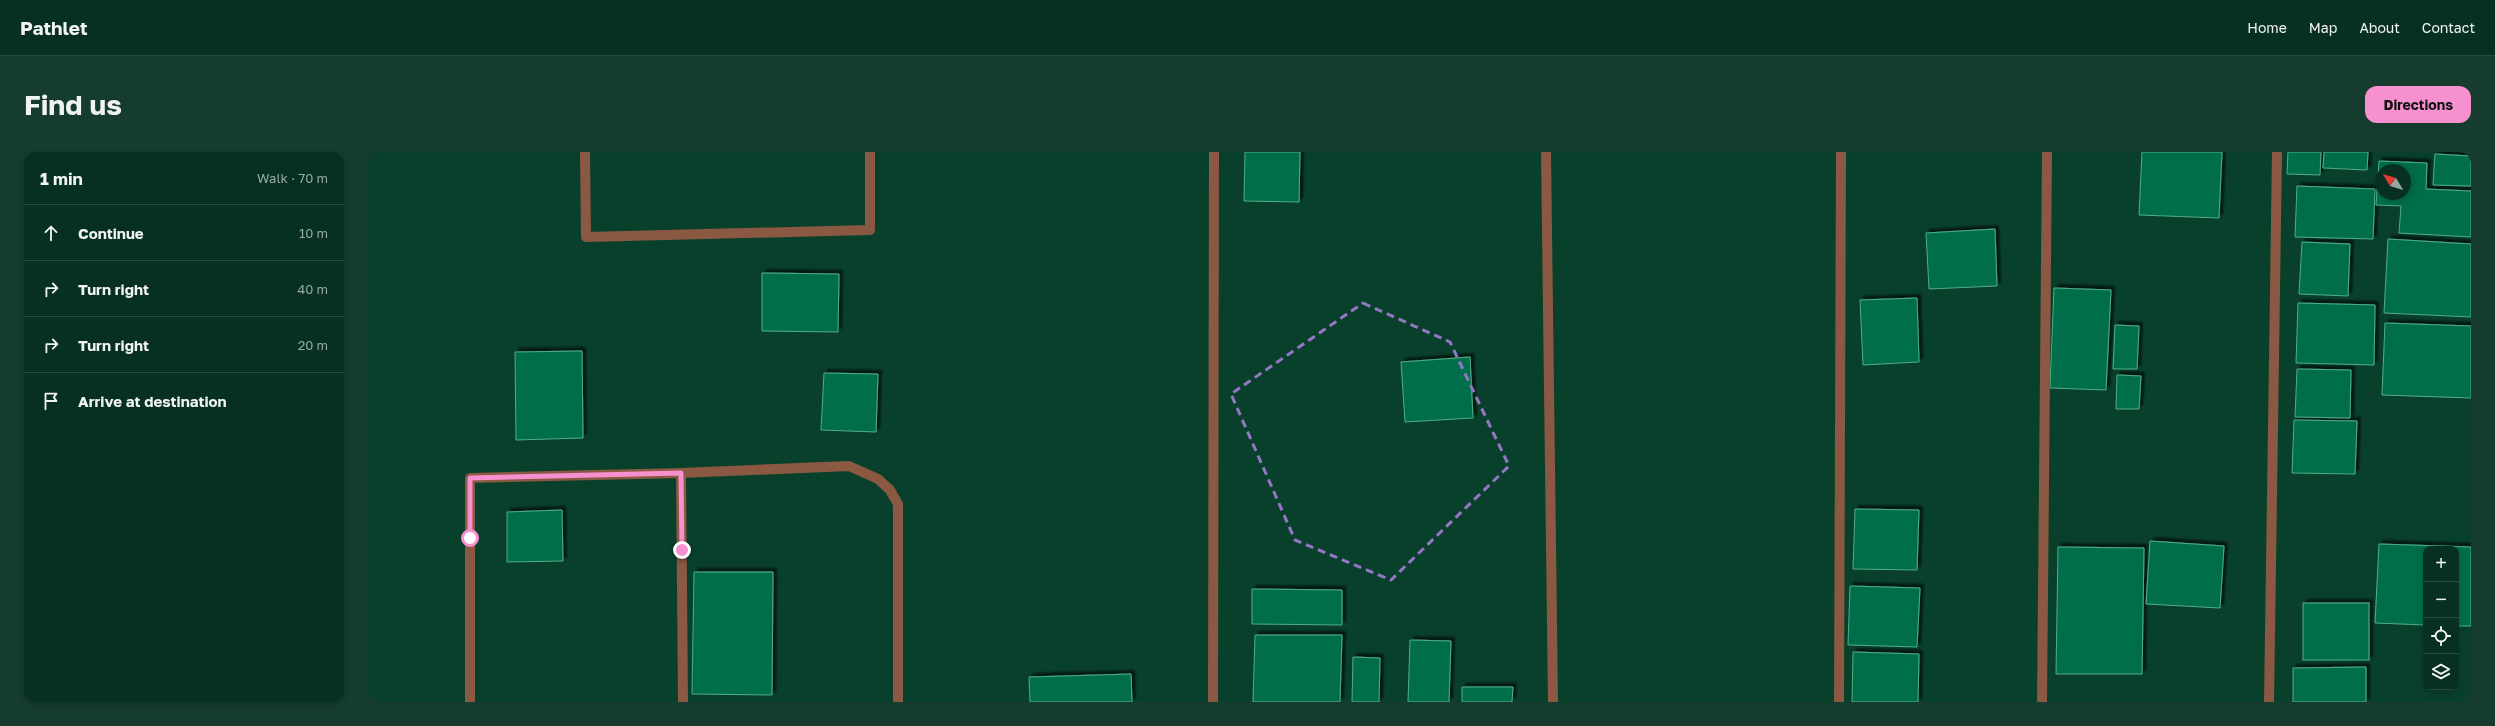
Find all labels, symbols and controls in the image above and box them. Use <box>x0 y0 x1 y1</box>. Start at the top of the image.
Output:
text: Pathlet <box>20 16 88 39</box>
text: Home <box>2247 19 2287 36</box>
text: Map <box>2309 19 2337 36</box>
text: About <box>2359 19 2400 36</box>
text: Contact <box>2422 19 2475 36</box>
button: Directions <box>2365 86 2471 123</box>
text: Find us <box>24 88 122 121</box>
north arrow <box>2375 164 2411 200</box>
text: 1 min <box>40 168 83 189</box>
text: Walk · 70 m <box>257 170 328 186</box>
icon: ahead <box>40 222 62 244</box>
text: Continue <box>78 224 144 242</box>
text: 10 m <box>299 225 328 241</box>
icon: right <box>40 278 62 300</box>
text: Turn right <box>78 280 149 298</box>
text: 40 m <box>297 281 328 297</box>
icon: right <box>40 334 62 356</box>
text: Turn right <box>78 336 149 354</box>
text: 20 m <box>298 337 328 353</box>
icon: arrive <box>40 390 62 412</box>
text: Arrive at destination <box>78 392 227 410</box>
route start <box>461 529 479 547</box>
route end <box>673 541 691 559</box>
map controls <box>2423 546 2459 690</box>
button: + <box>2423 546 2459 582</box>
button: − <box>2423 582 2459 618</box>
button: locate <box>2423 618 2459 654</box>
button: layers <box>2423 654 2459 690</box>

